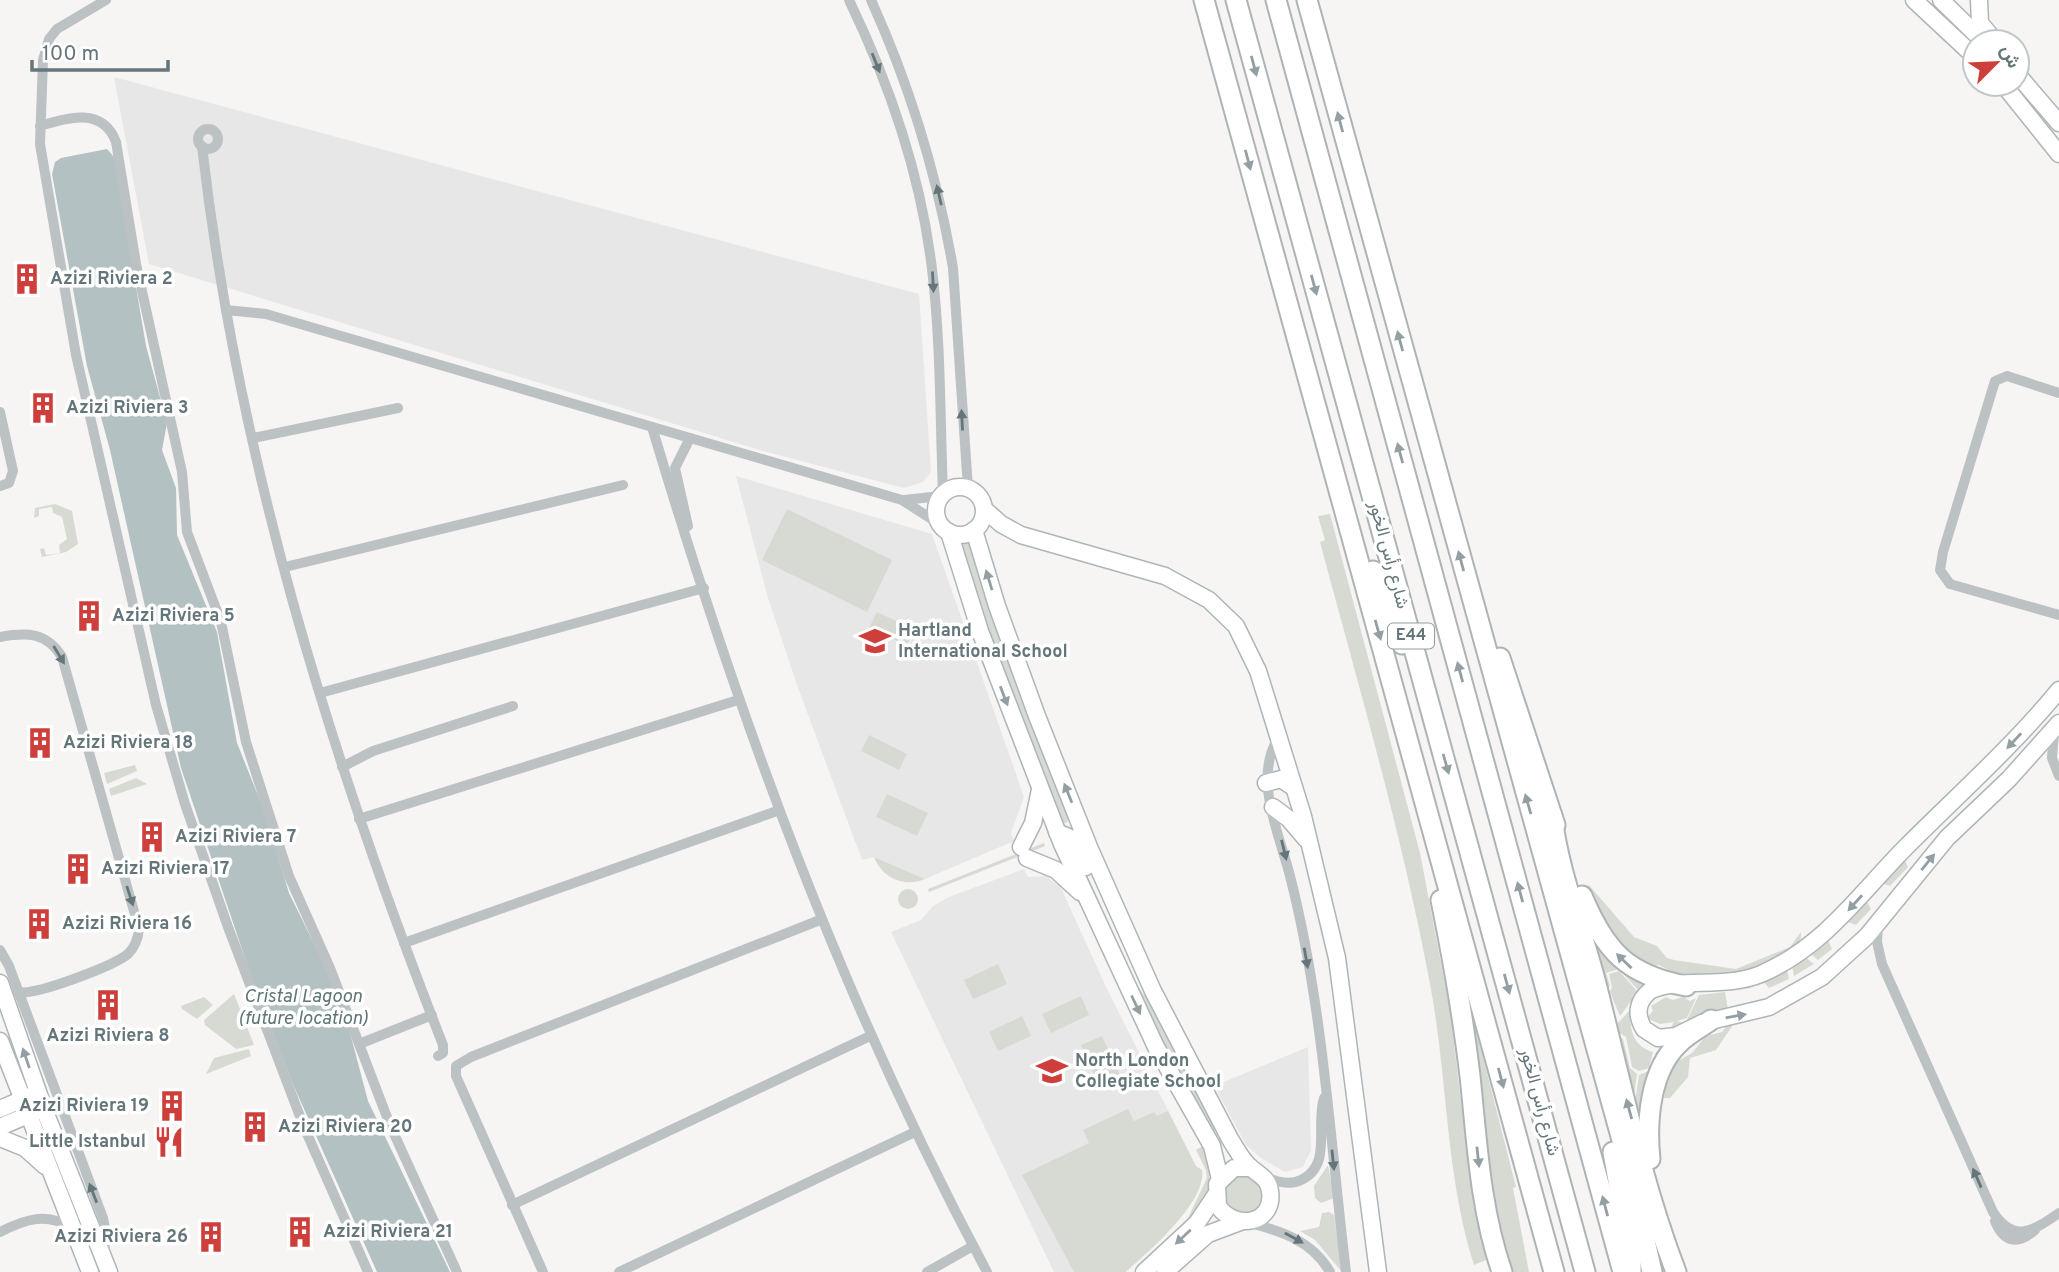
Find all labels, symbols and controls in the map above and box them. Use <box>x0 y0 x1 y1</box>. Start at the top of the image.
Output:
scale bar <box>32 28 168 72</box>
north arrow <box>1961 28 2031 98</box>
text: 100 m <box>42 41 99 68</box>
text: ش <box>1994 42 2025 72</box>
one-way arrow <box>871 52 882 73</box>
one-way arrow <box>1249 55 1260 77</box>
one-way arrow <box>1335 111 1345 132</box>
one-way arrow <box>1243 150 1254 172</box>
one-way arrow <box>933 183 944 205</box>
building icon: Azizi Riviera 2 <box>10 262 44 296</box>
place label: Azizi Riviera 2 <box>50 268 173 291</box>
one-way arrow <box>928 271 939 293</box>
one-way arrow <box>1309 274 1320 296</box>
one-way arrow <box>1395 331 1405 352</box>
building icon: Azizi Riviera 3 <box>26 391 60 425</box>
place label: Azizi Riviera 3 <box>66 397 189 420</box>
one-way arrow <box>956 409 967 431</box>
one-way arrow <box>1394 442 1405 464</box>
street label: شارع رأس الخور <box>1362 498 1413 612</box>
one-way arrow <box>1455 550 1465 571</box>
one-way arrow <box>983 569 993 590</box>
building icon: Azizi Riviera 5 <box>72 599 106 633</box>
place label: Azizi Riviera 5 <box>112 605 235 628</box>
one-way arrow <box>1373 619 1384 641</box>
place label: Hartland International School <box>898 620 1068 664</box>
school or university icon: Hartland International School <box>858 624 892 658</box>
road number: E44 <box>1388 624 1434 649</box>
one-way arrow <box>53 645 65 664</box>
one-way arrow <box>1454 661 1465 683</box>
one-way arrow <box>999 686 1010 707</box>
building icon: Azizi Riviera 18 <box>23 726 57 760</box>
place label: Azizi Riviera 18 <box>63 732 193 755</box>
one-way arrow <box>2007 732 2023 749</box>
one-way arrow <box>1442 754 1452 775</box>
one-way arrow <box>1062 783 1073 804</box>
one-way arrow <box>1522 792 1533 814</box>
building icon: Azizi Riviera 7 <box>135 820 169 854</box>
place label: Azizi Riviera 7 <box>175 826 296 849</box>
one-way arrow <box>1279 840 1290 862</box>
building icon: Azizi Riviera 17 <box>61 852 95 886</box>
one-way arrow <box>1920 854 1935 872</box>
place label: Azizi Riviera 17 <box>101 858 230 881</box>
one-way arrow <box>1514 881 1524 902</box>
one-way arrow <box>126 885 136 906</box>
one-way arrow <box>1847 894 1863 911</box>
building icon: Azizi Riviera 16 <box>22 907 56 941</box>
place label: Azizi Riviera 16 <box>62 913 192 936</box>
one-way arrow <box>1301 947 1312 969</box>
one-way arrow <box>1616 953 1633 969</box>
one-way arrow <box>1502 973 1513 995</box>
water label: Cristal Lagoon (future location) <box>238 985 369 1031</box>
building icon: Azizi Riviera 8 <box>91 988 125 1022</box>
one-way arrow <box>1131 994 1142 1015</box>
one-way arrow <box>1725 1010 1747 1021</box>
place label: Azizi Riviera 8 <box>46 1025 170 1048</box>
street label: شارع رأس الخور <box>1513 1045 1564 1159</box>
one-way arrow <box>20 1047 31 1068</box>
place label: North London Collegiate School <box>1075 1050 1221 1094</box>
school or university icon: North London Collegiate School <box>1035 1054 1069 1088</box>
one-way arrow <box>1497 1068 1507 1089</box>
building icon: Azizi Riviera 19 <box>155 1089 189 1123</box>
place label: Azizi Riviera 19 <box>19 1095 149 1118</box>
one-way arrow <box>1623 1098 1634 1120</box>
building icon: Azizi Riviera 20 <box>238 1110 272 1144</box>
place label: Azizi Riviera 20 <box>278 1116 413 1139</box>
restaurant icon: Little Istanbul <box>152 1125 186 1159</box>
place label: Little Istanbul <box>29 1131 146 1154</box>
one-way arrow <box>1472 1147 1483 1169</box>
one-way arrow <box>1328 1149 1339 1171</box>
one-way arrow <box>1971 1168 1983 1188</box>
one-way arrow <box>87 1182 98 1203</box>
one-way arrow <box>1599 1195 1610 1217</box>
building icon: Azizi Riviera 21 <box>283 1215 317 1249</box>
building icon: Azizi Riviera 26 <box>194 1220 228 1254</box>
place label: Azizi Riviera 21 <box>323 1221 453 1244</box>
place label: Azizi Riviera 26 <box>54 1226 188 1249</box>
one-way arrow <box>1174 1229 1192 1245</box>
one-way arrow <box>1284 1233 1304 1244</box>

